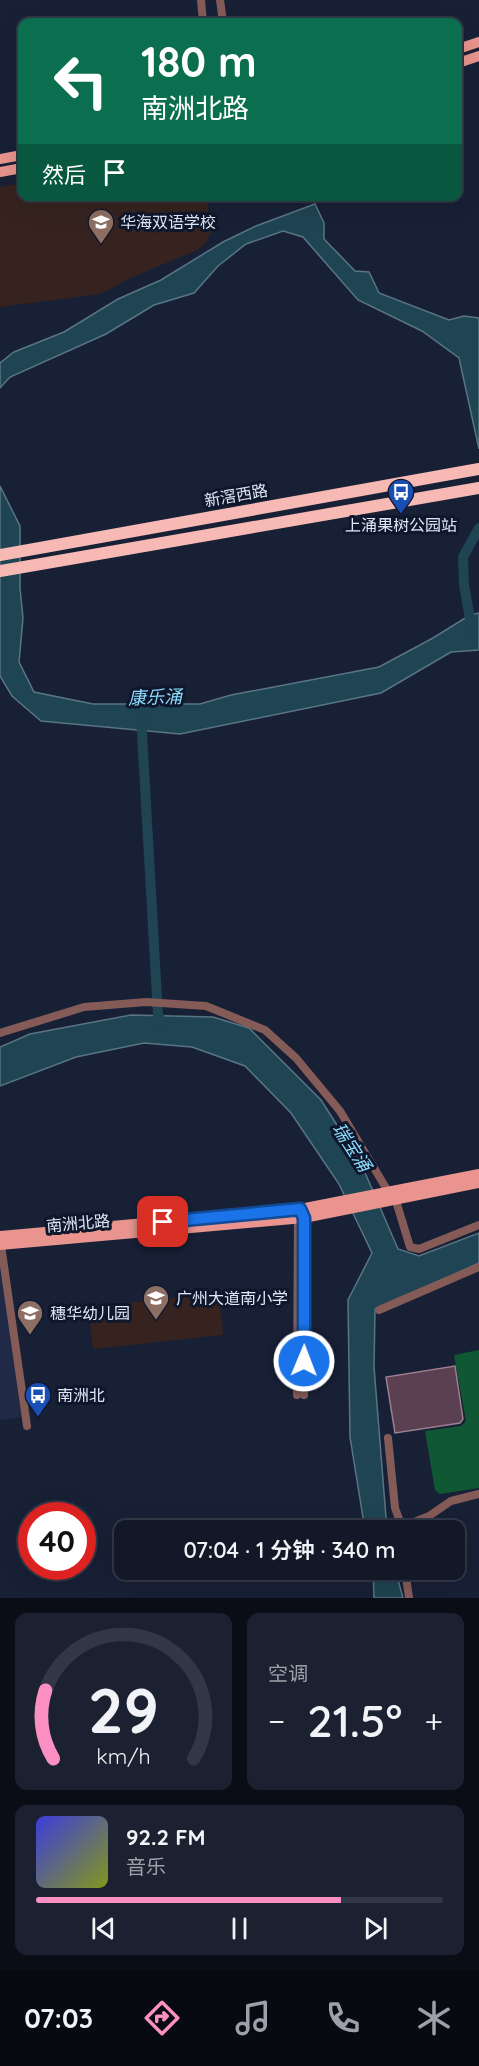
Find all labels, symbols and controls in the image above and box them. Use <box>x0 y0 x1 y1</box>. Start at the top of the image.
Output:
text: 180 m <box>141 35 257 88</box>
icon: left <box>42 42 120 120</box>
text: 南洲北路 <box>141 91 249 125</box>
icon: arrive <box>98 156 131 189</box>
text: 然后 <box>42 161 86 189</box>
school or university icon: 华海双语学校 <box>86 207 116 245</box>
place label: 华海双语学校 <box>120 212 216 232</box>
bus stop icon: 上涌果树公园站 <box>386 477 416 515</box>
street label: 新滘西路 <box>203 480 269 510</box>
place label: 上涌果树公园站 <box>345 515 457 535</box>
water label: 康乐涌 <box>128 684 184 709</box>
water label: 瑞宝涌 <box>328 1118 377 1178</box>
pin <box>137 1196 188 1247</box>
icon: arrive <box>146 1205 179 1238</box>
street label: 南洲北路 <box>45 1210 111 1236</box>
school or university icon: 广州大道南小学 <box>141 1283 171 1321</box>
place label: 广州大道南小学 <box>176 1288 288 1308</box>
school or university icon: 穗华幼儿园 <box>15 1298 45 1336</box>
place label: 穗华幼儿园 <box>50 1303 130 1323</box>
position arrow <box>272 1329 336 1393</box>
bus stop icon: 南洲北 <box>23 1380 53 1418</box>
place label: 南洲北 <box>57 1385 105 1405</box>
speed limit sign: 40 <box>18 1502 96 1580</box>
text: 07:04 · 1 分钟 · 340 m <box>184 1536 395 1564</box>
text: 空调 <box>268 1661 308 1686</box>
text: 29 <box>88 1671 159 1749</box>
text: 21.5° <box>307 1692 402 1748</box>
text: − <box>268 1700 285 1741</box>
text: + <box>424 1700 443 1741</box>
text: km/h <box>96 1743 151 1769</box>
text: 92.2 FM <box>126 1823 206 1851</box>
text: 音乐 <box>126 1854 166 1879</box>
icon: previous <box>87 1912 120 1945</box>
icon: pause <box>223 1912 256 1945</box>
icon: next <box>359 1912 392 1945</box>
icon: directions <box>141 1997 183 2039</box>
icon: music <box>232 1997 274 2039</box>
icon: phone <box>322 1997 364 2039</box>
icon: climate <box>413 1997 455 2039</box>
text: 07:03 <box>24 2001 93 2035</box>

